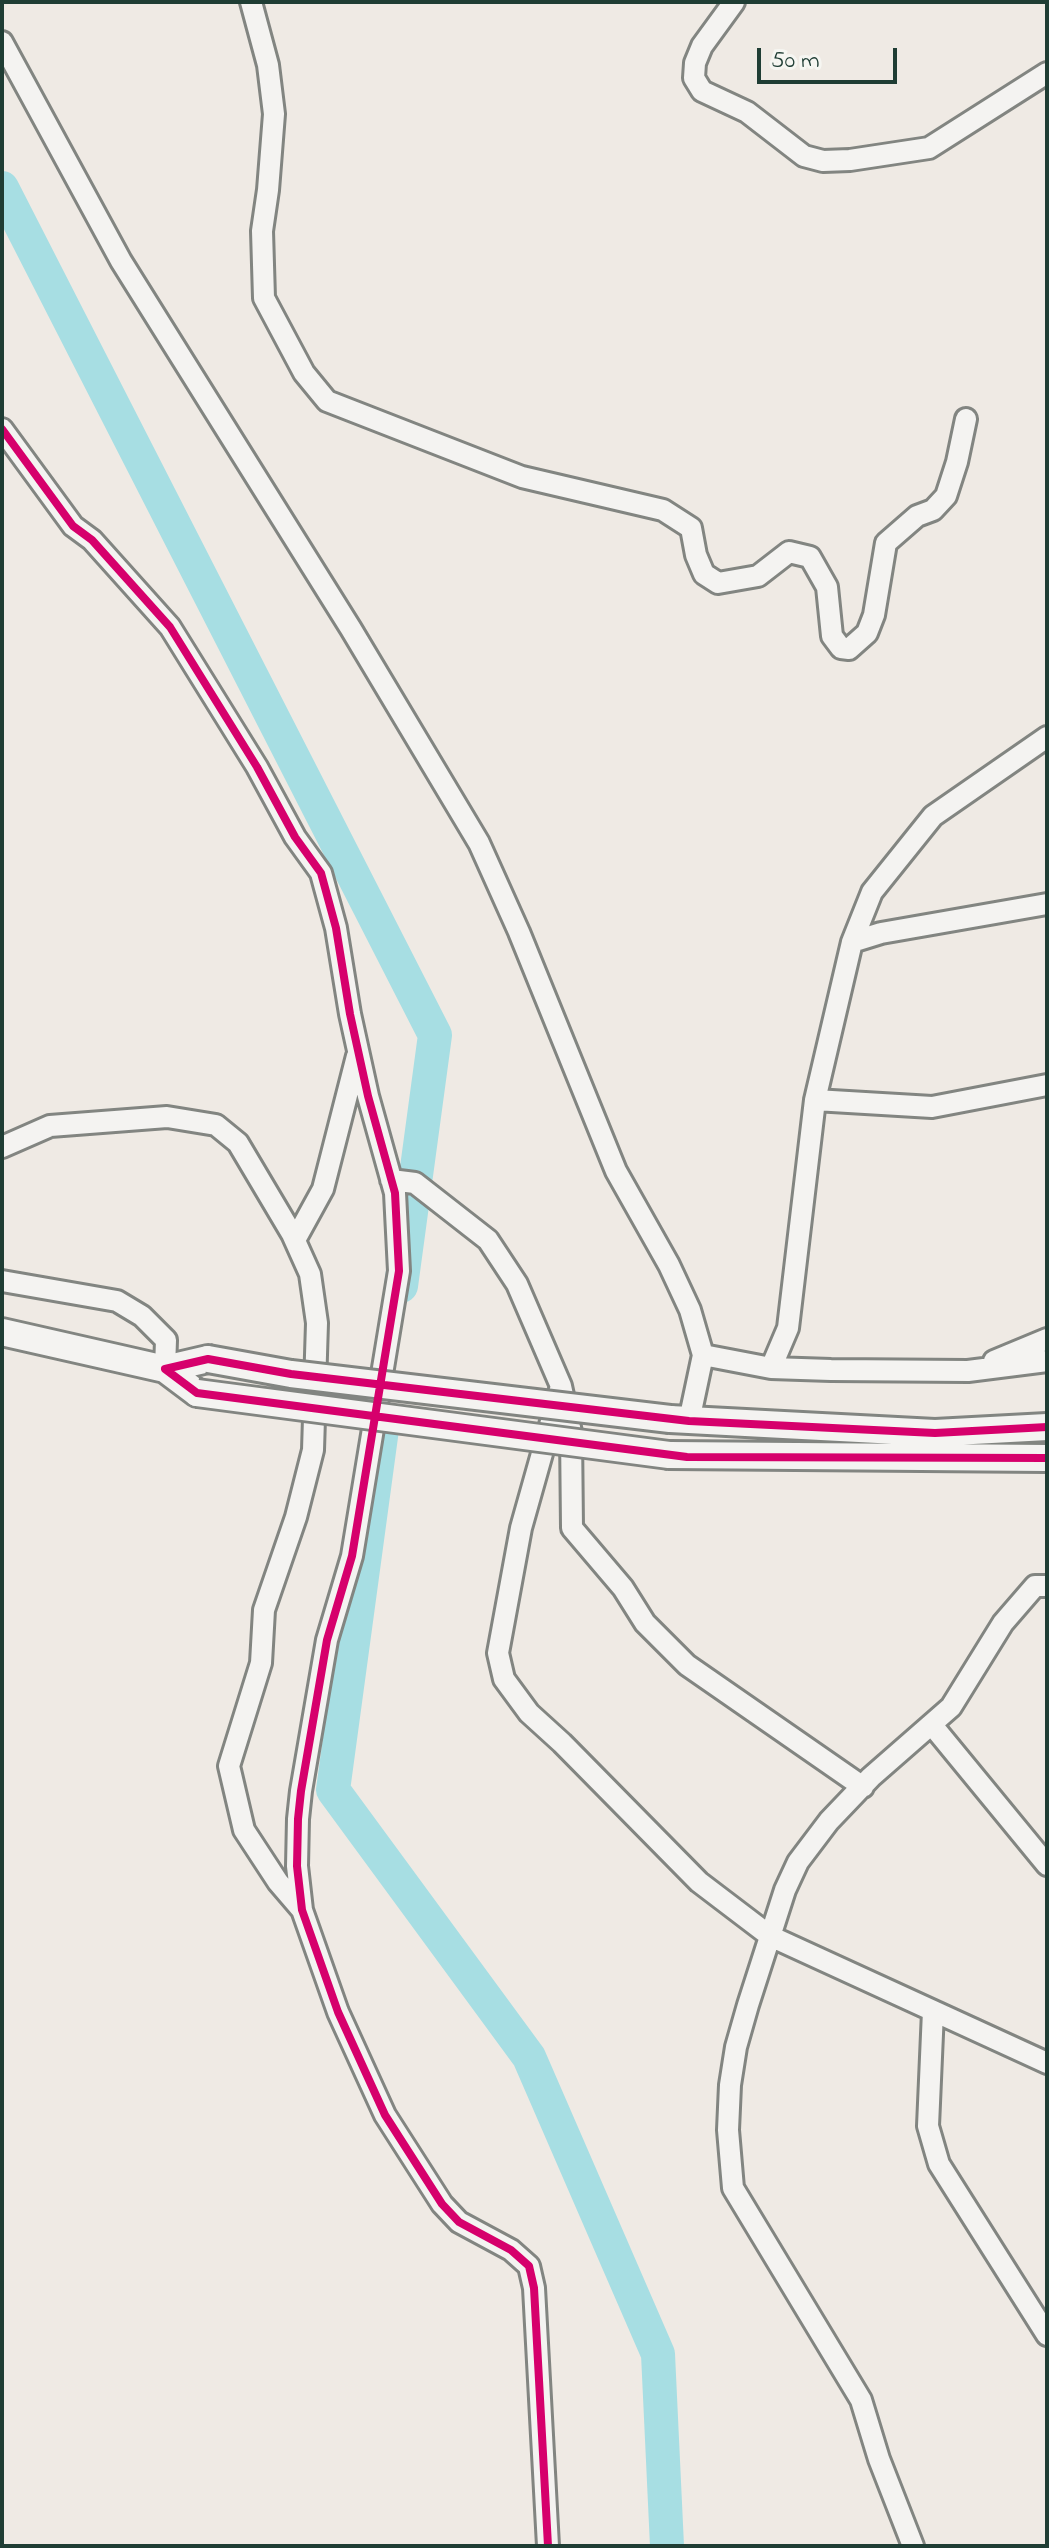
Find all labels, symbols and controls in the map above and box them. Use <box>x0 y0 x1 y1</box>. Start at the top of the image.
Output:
scale bar <box>761 32 901 82</box>
text: 50 m <box>771 44 820 79</box>

